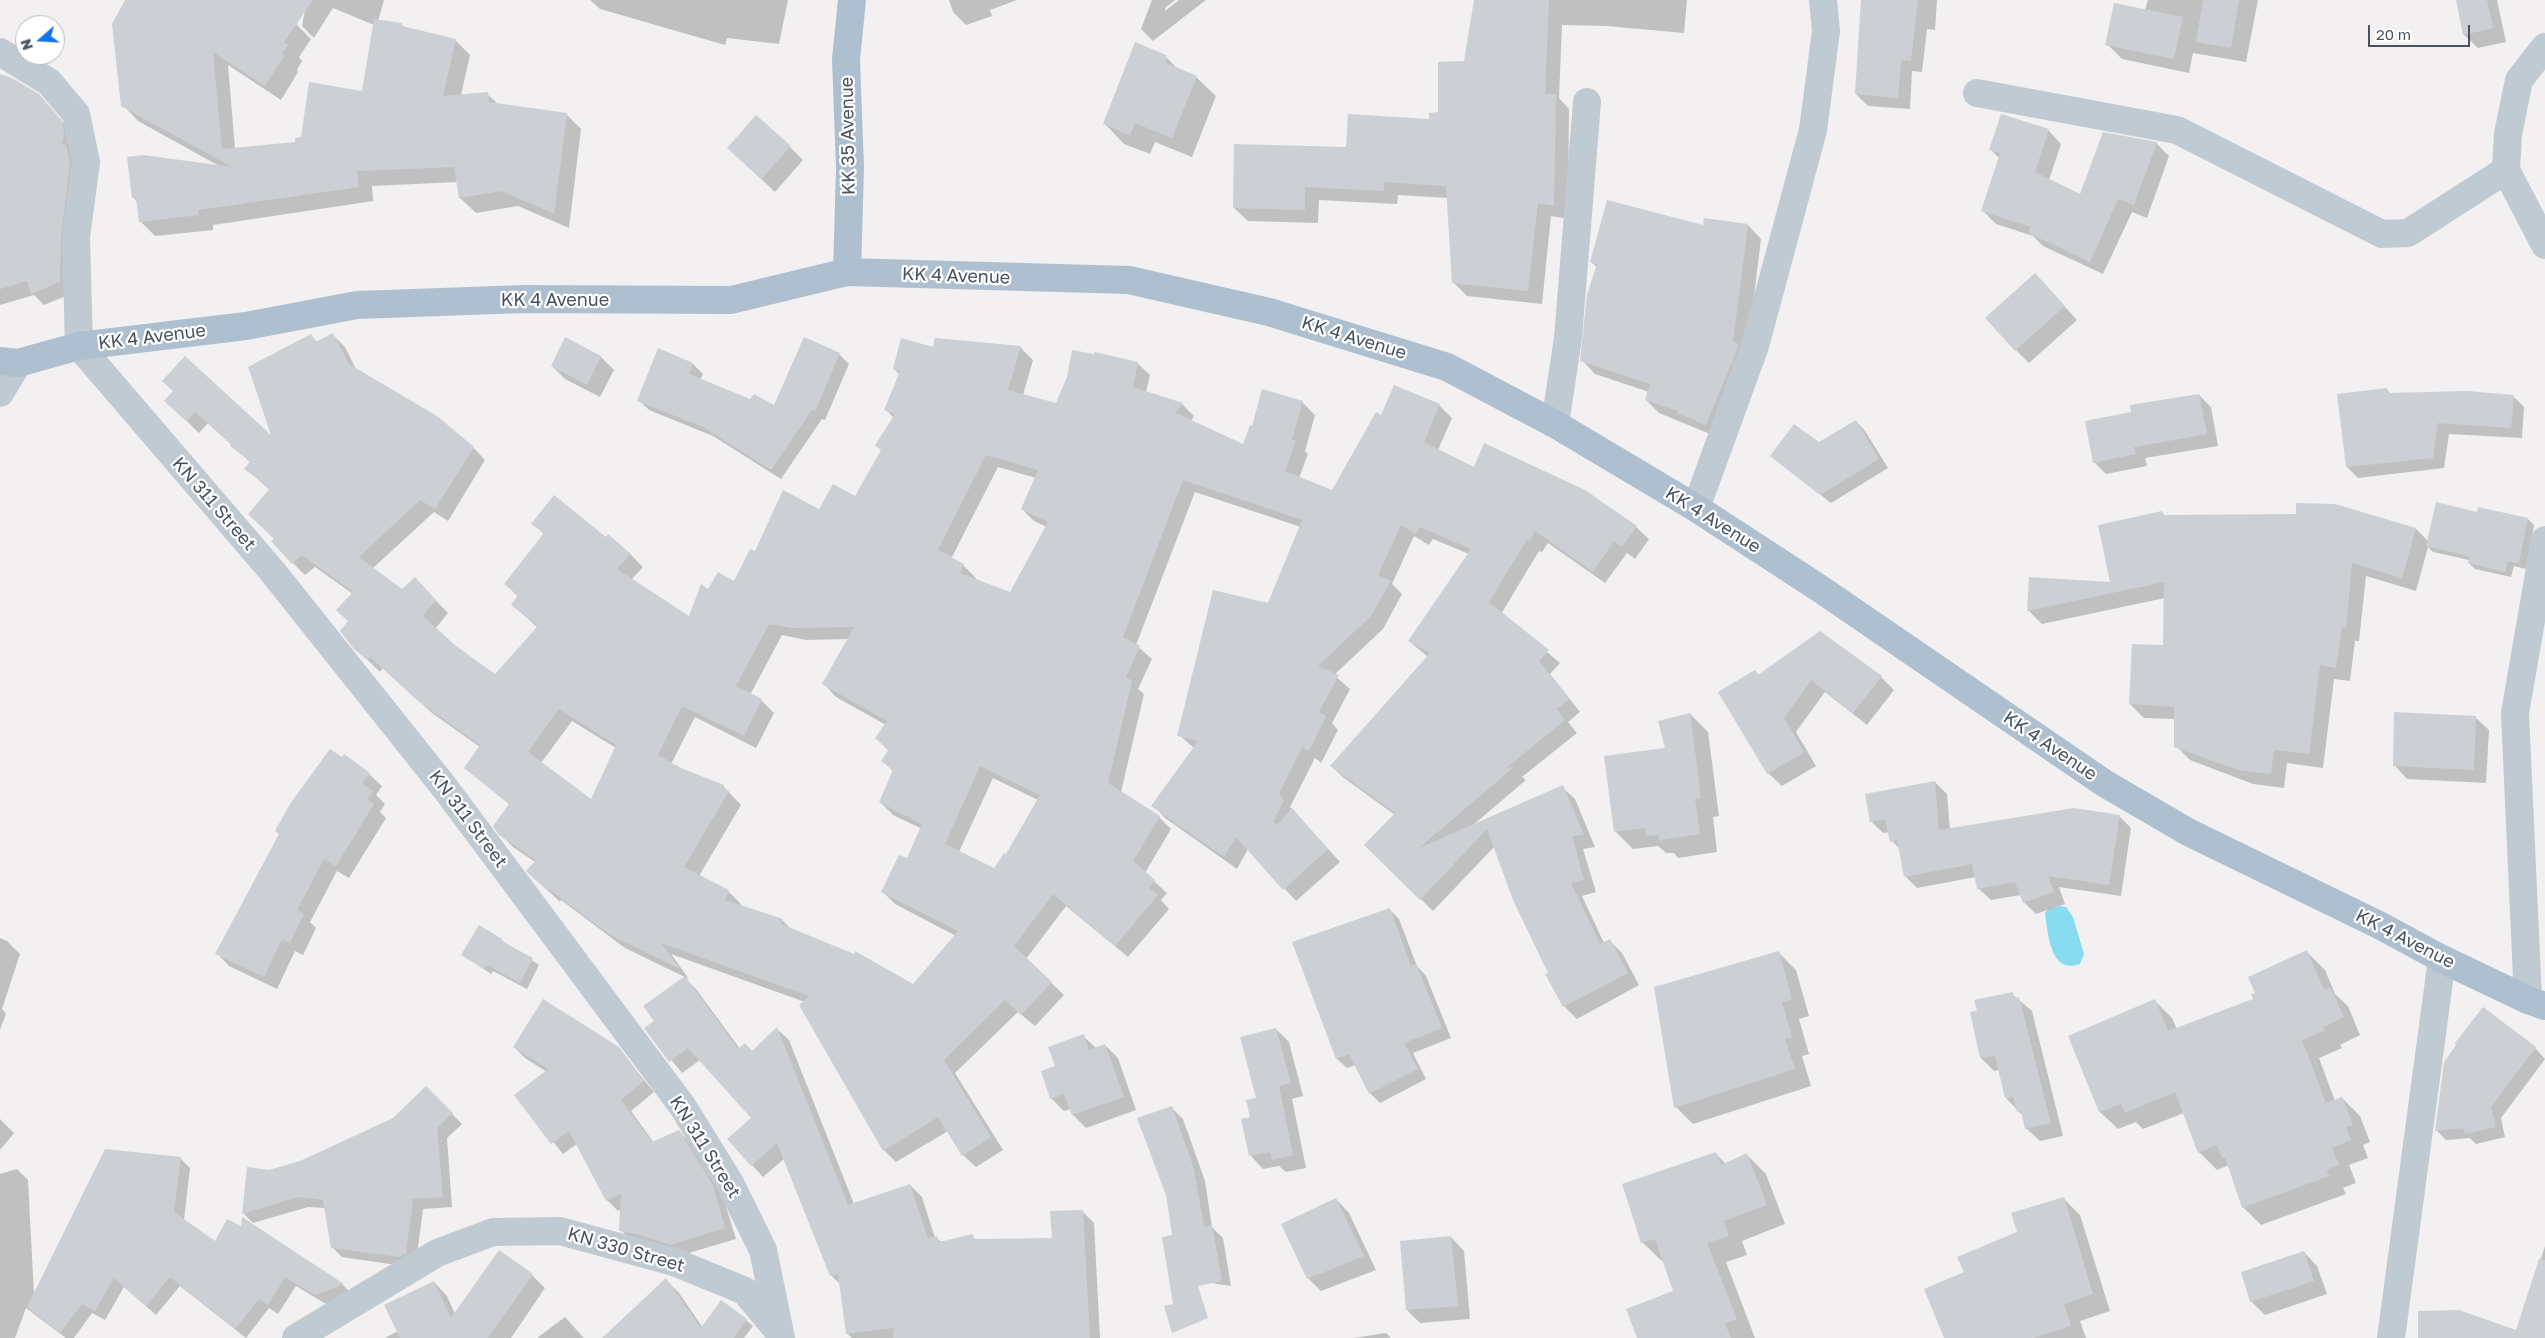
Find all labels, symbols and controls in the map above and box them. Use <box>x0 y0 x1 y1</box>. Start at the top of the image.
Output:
north arrow <box>15 15 65 65</box>
scale bar <box>2370 15 2472 47</box>
text: 20 m <box>2376 25 2411 43</box>
text: N <box>17 37 36 53</box>
street label: KK 35 Avenue <box>836 77 860 195</box>
street label: KK 4 Avenue <box>901 263 1011 289</box>
street label: KK 4 Avenue <box>501 289 609 311</box>
street label: KK 4 Avenue <box>1299 312 1409 364</box>
street label: KK 4 Avenue <box>97 320 207 354</box>
street label: KN 311 Street <box>168 453 260 555</box>
street label: KK 4 Avenue <box>1661 482 1765 558</box>
street label: KK 4 Avenue <box>1999 707 2101 785</box>
street label: KN 311 Street <box>424 766 512 872</box>
street label: KK 4 Avenue <box>2352 905 2458 973</box>
street label: KN 311 Street <box>665 1092 745 1202</box>
street label: KN 330 Street <box>565 1223 687 1277</box>

